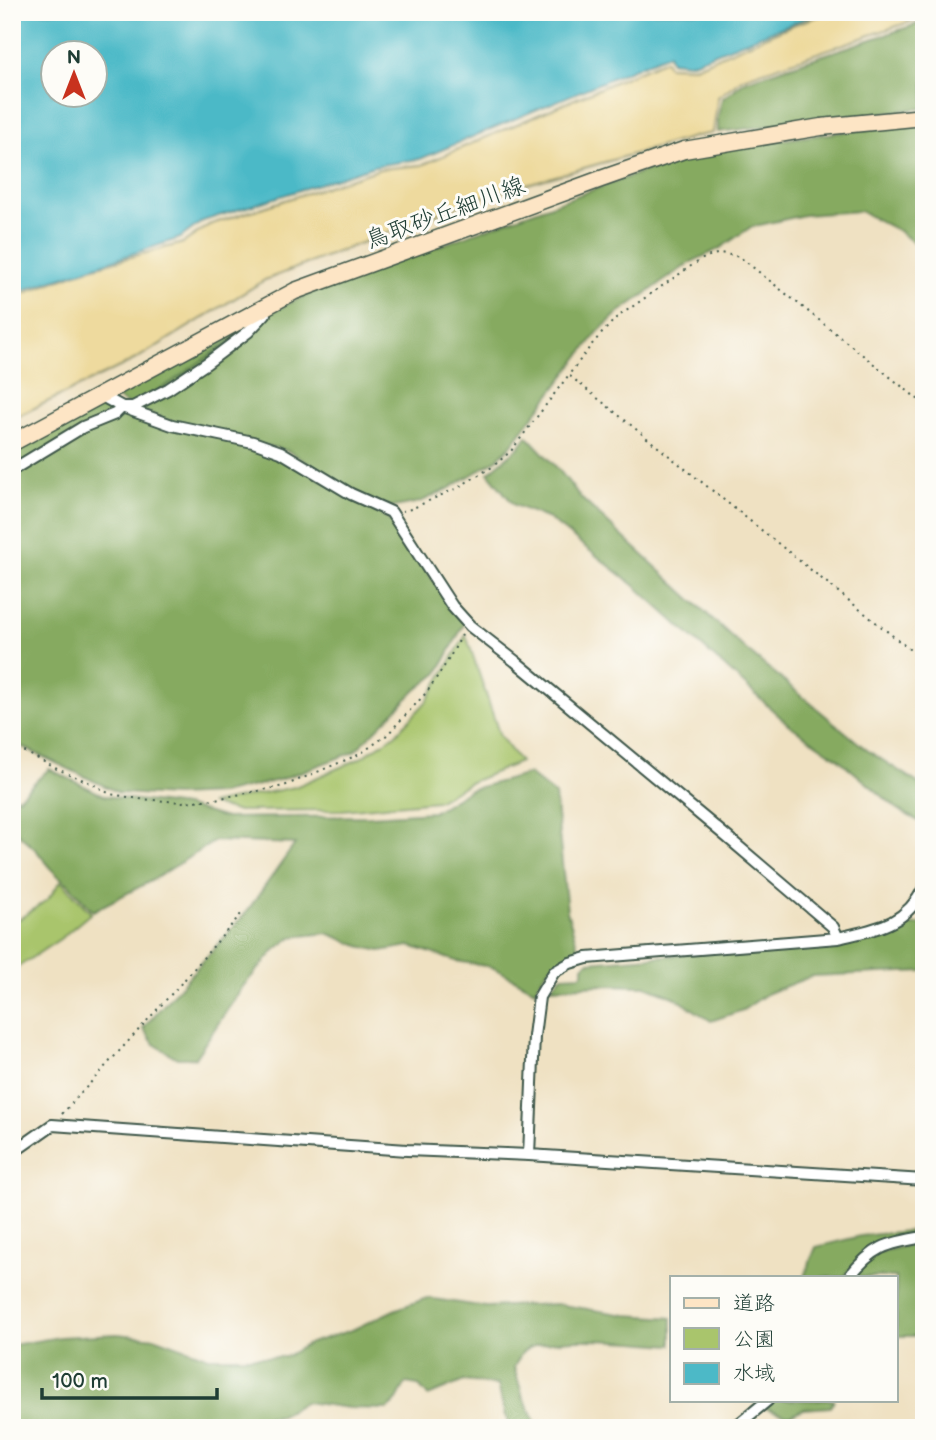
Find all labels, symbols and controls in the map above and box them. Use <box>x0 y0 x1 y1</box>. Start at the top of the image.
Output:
north arrow <box>38 38 108 108</box>
text: N <box>67 47 81 70</box>
street label: 鳥取砂丘細川線 <box>361 171 529 255</box>
legend <box>670 1276 898 1402</box>
text: 道路 <box>733 1291 775 1316</box>
text: 公園 <box>733 1327 775 1352</box>
scale bar <box>42 1356 217 1400</box>
text: 水域 <box>733 1361 775 1386</box>
text: 100 m <box>52 1369 108 1394</box>

